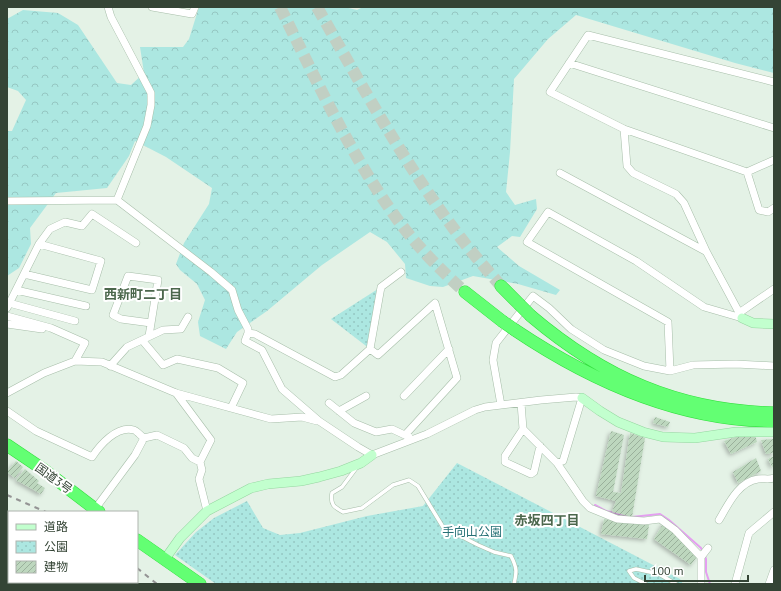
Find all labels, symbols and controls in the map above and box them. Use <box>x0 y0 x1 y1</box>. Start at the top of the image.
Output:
district label: 西新町二丁目 <box>104 286 182 303</box>
street label: 国道3号 <box>32 459 76 497</box>
legend <box>8 511 138 583</box>
district label: 赤坂四丁目 <box>514 512 580 529</box>
text: 道路 <box>44 519 68 534</box>
park label: 手向山公園 <box>442 524 502 539</box>
text: 公園 <box>44 539 68 554</box>
scale bar <box>645 557 748 583</box>
text: 建物 <box>44 559 68 574</box>
text: 100 m <box>651 563 684 578</box>

